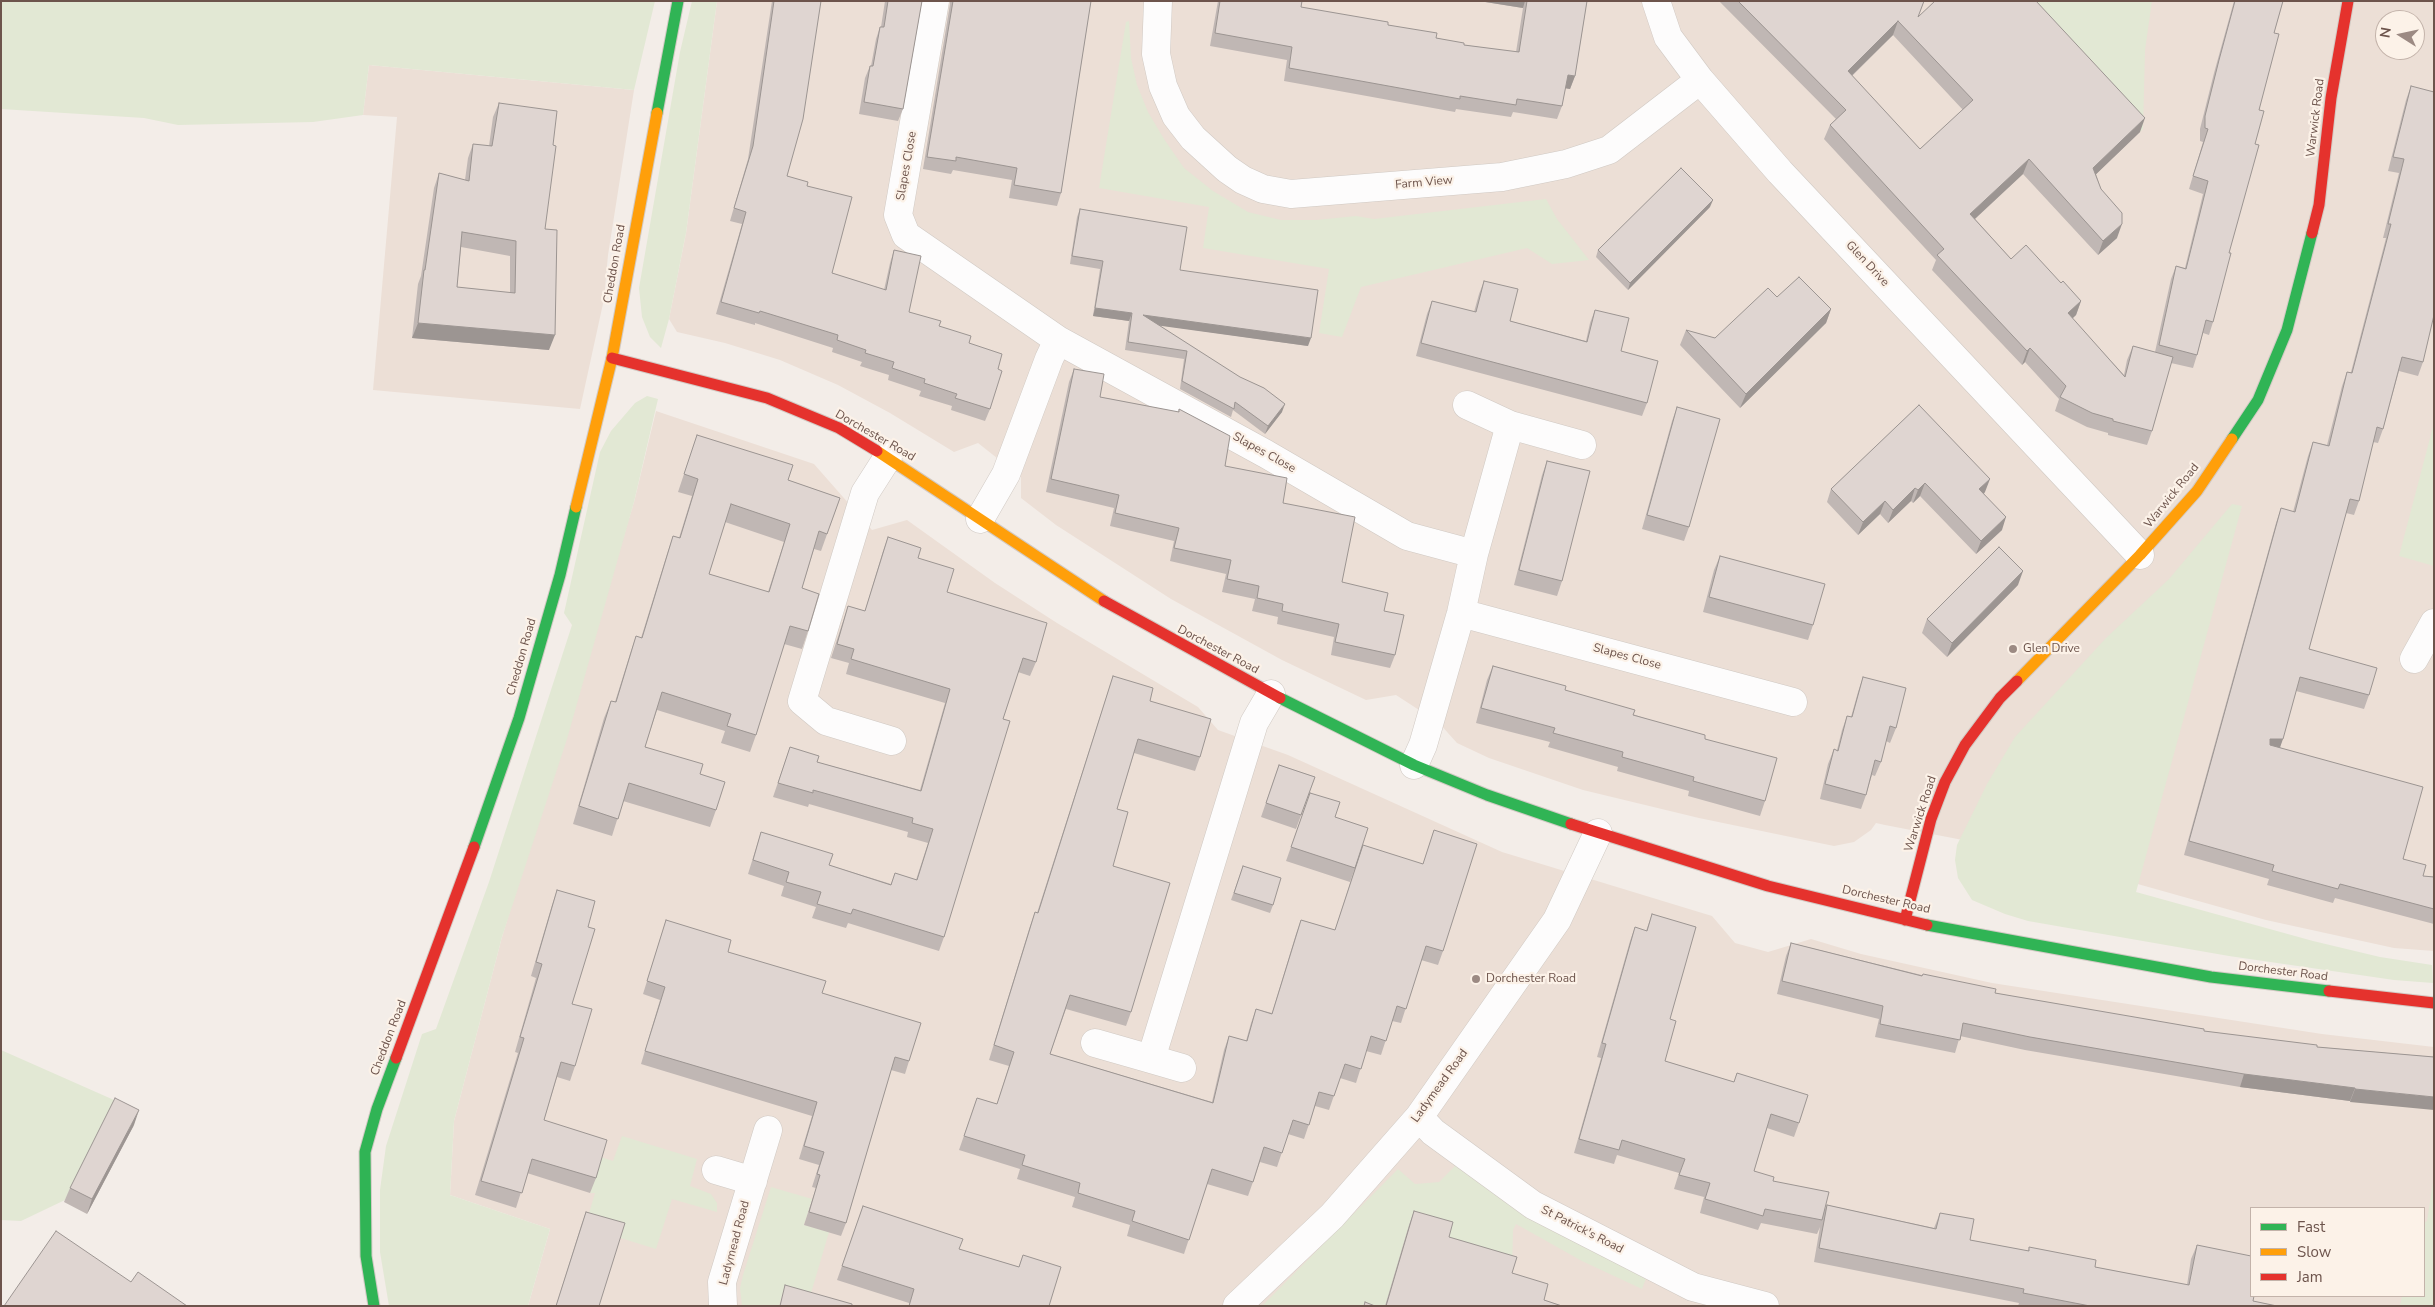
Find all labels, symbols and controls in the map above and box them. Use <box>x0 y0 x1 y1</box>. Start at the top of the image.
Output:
north arrow <box>2375 10 2425 60</box>
text: N <box>2375 26 2396 39</box>
street label: Warwick Road <box>2304 78 2328 158</box>
street label: Slapes Close <box>894 130 920 202</box>
street label: Farm View <box>1395 173 1453 193</box>
street label: Cheddon Road <box>601 223 629 305</box>
street label: Glen Drive <box>1842 238 1892 290</box>
street label: Dorchester Road <box>832 407 918 465</box>
street label: Slapes Close <box>1230 430 1298 476</box>
street label: Warwick Road <box>2142 461 2202 531</box>
street label: Cheddon Road <box>504 617 540 697</box>
street label: Dorchester Road <box>1175 622 1261 678</box>
street label: Slapes Close <box>1591 641 1663 673</box>
place label: Glen Drive <box>2023 642 2080 656</box>
marker: Glen Drive <box>2007 643 2019 655</box>
street label: Warwick Road <box>1902 774 1940 854</box>
street label: Dorchester Road <box>1840 883 1932 917</box>
street label: Dorchester Road <box>2237 959 2329 985</box>
place label: Dorchester Road <box>1486 972 1576 986</box>
marker: Dorchester Road <box>1470 973 1482 985</box>
street label: Cheddon Road <box>368 998 410 1078</box>
street label: Ladymead Road <box>1409 1047 1471 1125</box>
street label: Ladymead Road <box>717 1199 753 1287</box>
street label: St Patrick's Road <box>1538 1203 1626 1257</box>
legend <box>2250 1207 2425 1297</box>
text: Fast <box>2297 1217 2325 1237</box>
text: Slow <box>2297 1242 2331 1262</box>
text: Jam <box>2297 1267 2323 1287</box>

